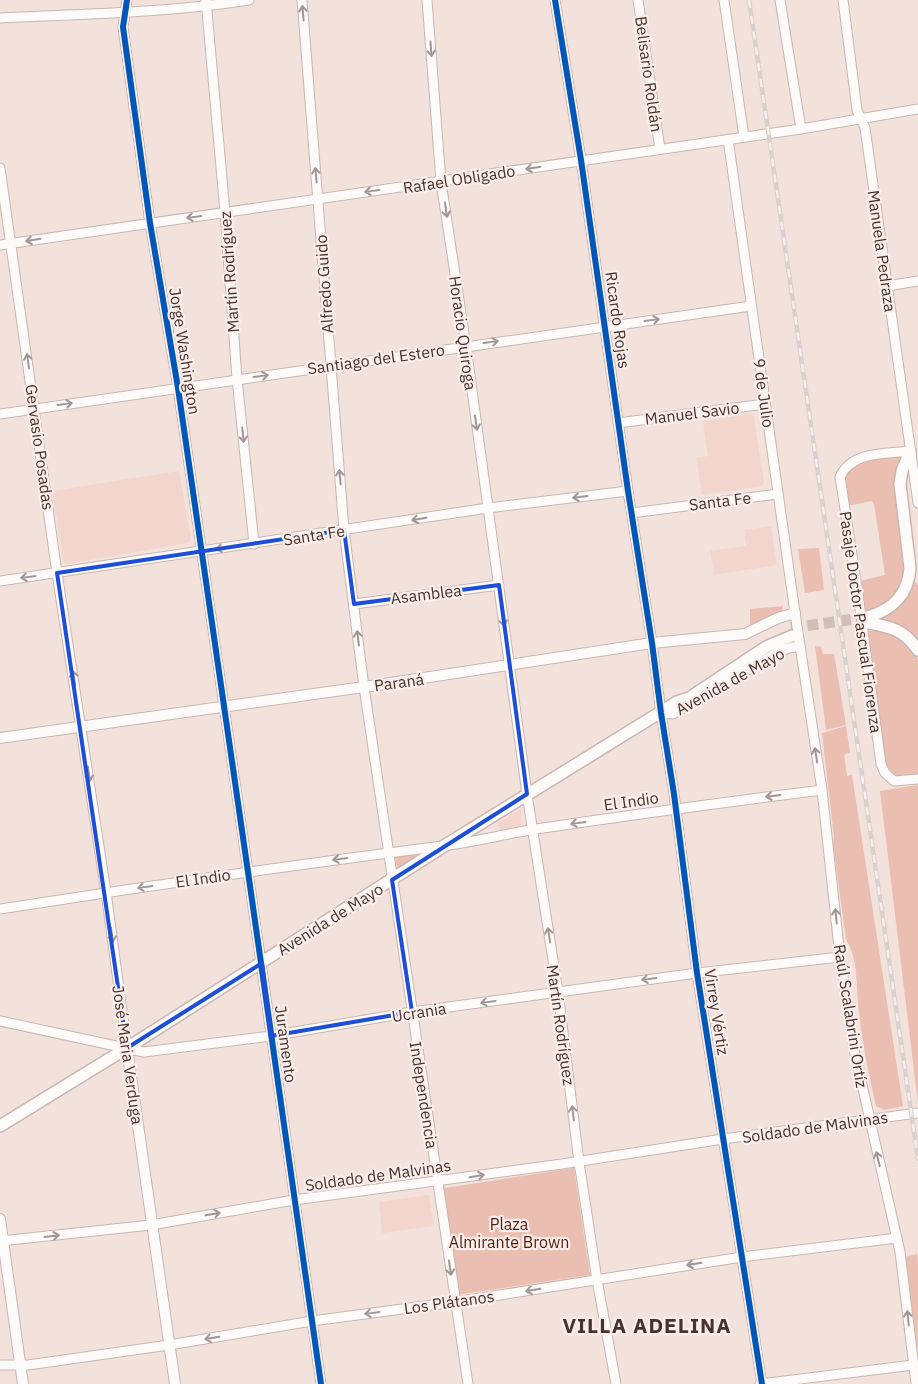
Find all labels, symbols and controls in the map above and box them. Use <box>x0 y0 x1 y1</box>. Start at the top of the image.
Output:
one-way arrow <box>298 6 308 22</box>
street label: Belisario Roldán <box>631 15 667 133</box>
one-way arrow <box>426 40 436 56</box>
street label: Rafael Obligado <box>401 160 517 198</box>
one-way arrow <box>525 163 541 173</box>
one-way arrow <box>312 168 321 184</box>
one-way arrow <box>364 187 380 197</box>
street label: Manuela Pedraza <box>864 189 901 314</box>
one-way arrow <box>441 202 451 218</box>
street label: Martín Rodríguez <box>215 211 243 333</box>
one-way arrow <box>186 212 202 222</box>
street label: Alfredo Guido <box>311 234 337 334</box>
one-way arrow <box>26 236 42 246</box>
street label: Ricardo Rojas <box>601 270 635 370</box>
street label: Horacio Quiroga <box>445 274 481 392</box>
street label: Jorge Washington <box>165 286 205 416</box>
one-way arrow <box>644 314 660 324</box>
one-way arrow <box>483 337 499 347</box>
street label: Santiago del Estero <box>306 339 446 379</box>
one-way arrow <box>23 354 33 370</box>
street label: 9 de Julio <box>749 357 779 429</box>
one-way arrow <box>253 370 269 380</box>
street label: Gervasio Posadas <box>21 383 59 511</box>
street label: Manuel Savio <box>644 397 740 429</box>
one-way arrow <box>57 398 73 408</box>
one-way arrow <box>471 415 481 431</box>
one-way arrow <box>238 427 248 443</box>
one-way arrow <box>335 469 344 485</box>
street label: Santa Fe <box>688 487 752 515</box>
one-way arrow <box>572 492 588 502</box>
street label: Pasaje Doctor Pascual Fiorenza <box>836 510 887 735</box>
one-way arrow <box>411 514 427 524</box>
street label: Santa Fe <box>282 520 346 550</box>
one-way arrow <box>216 544 232 554</box>
one-way arrow <box>20 572 36 582</box>
street label: Asamblea <box>389 580 463 608</box>
one-way arrow <box>498 610 508 626</box>
one-way arrow <box>353 631 363 647</box>
street label: Avenida de Mayo <box>672 643 788 719</box>
street label: Paraná <box>373 669 426 695</box>
one-way arrow <box>69 670 79 686</box>
one-way arrow <box>811 747 821 763</box>
one-way arrow <box>84 766 94 782</box>
street label: El Indio <box>602 787 660 815</box>
one-way arrow <box>766 791 782 801</box>
one-way arrow <box>570 818 586 828</box>
one-way arrow <box>332 854 348 864</box>
street label: El Indio <box>174 864 232 892</box>
street label: Avenida de Mayo <box>273 878 387 960</box>
one-way arrow <box>137 882 153 892</box>
one-way arrow <box>831 908 841 924</box>
one-way arrow <box>107 927 117 943</box>
one-way arrow <box>544 927 554 943</box>
street label: Raúl Scalabrini Ortíz <box>830 943 872 1089</box>
street label: Martín Rodríguez <box>543 963 579 1087</box>
street label: Virrey Vértiz <box>700 968 734 1056</box>
one-way arrow <box>641 974 657 984</box>
street label: José Maria Verduga <box>108 984 148 1126</box>
one-way arrow <box>480 997 496 1007</box>
street label: Ucrania <box>390 998 448 1026</box>
street label: Juramento <box>271 1004 301 1084</box>
street label: Independencia <box>406 1040 442 1151</box>
one-way arrow <box>568 1106 578 1122</box>
street label: Soldado de Malvinas <box>741 1107 889 1147</box>
one-way arrow <box>873 1151 882 1167</box>
street label: Soldado de Malvinas <box>304 1155 452 1195</box>
one-way arrow <box>469 1170 485 1180</box>
one-way arrow <box>204 1209 220 1219</box>
park label: Plaza Almirante Brown <box>449 1214 569 1252</box>
one-way arrow <box>43 1231 59 1241</box>
one-way arrow <box>446 1260 456 1276</box>
one-way arrow <box>686 1260 702 1270</box>
one-way arrow <box>526 1285 542 1295</box>
street label: Los Plátanos <box>403 1286 495 1318</box>
one-way arrow <box>365 1308 381 1318</box>
district label: VILLA ADELINA <box>562 1311 732 1339</box>
one-way arrow <box>903 1311 913 1327</box>
one-way arrow <box>204 1334 220 1344</box>

